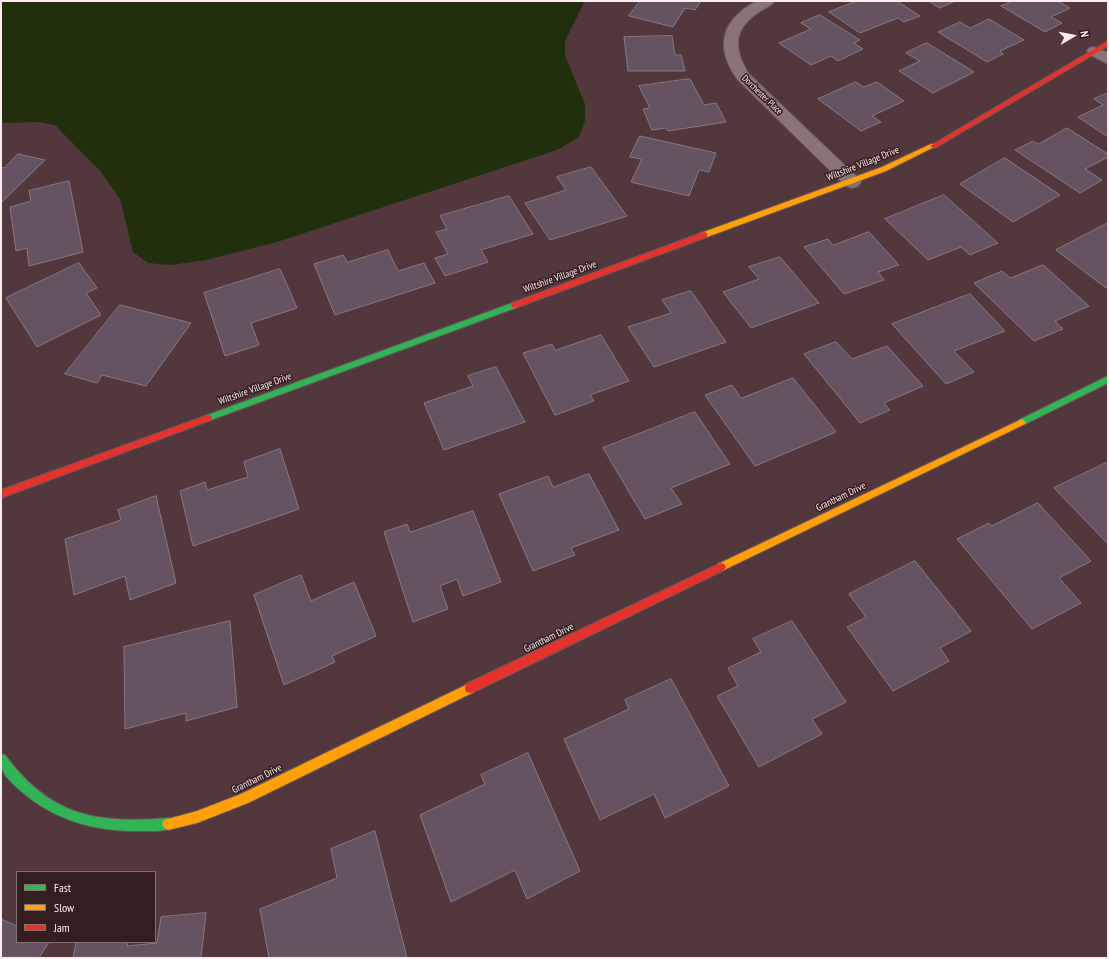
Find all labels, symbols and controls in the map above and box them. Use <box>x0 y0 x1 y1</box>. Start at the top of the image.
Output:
north arrow <box>1053 16 1093 56</box>
text: N <box>1077 30 1092 38</box>
street label: Dorchester Place <box>740 73 784 117</box>
street label: Wiltshire Village Drive <box>825 144 901 184</box>
street label: Wiltshire Village Drive <box>522 258 598 296</box>
street label: Wiltshire Village Drive <box>217 370 293 408</box>
street label: Grantham Drive <box>814 480 868 514</box>
street label: Grantham Drive <box>522 621 576 655</box>
street label: Grantham Drive <box>230 762 284 796</box>
legend <box>16 871 156 943</box>
text: Fast <box>54 880 71 895</box>
text: Slow <box>54 900 74 915</box>
text: Jam <box>54 920 70 935</box>

